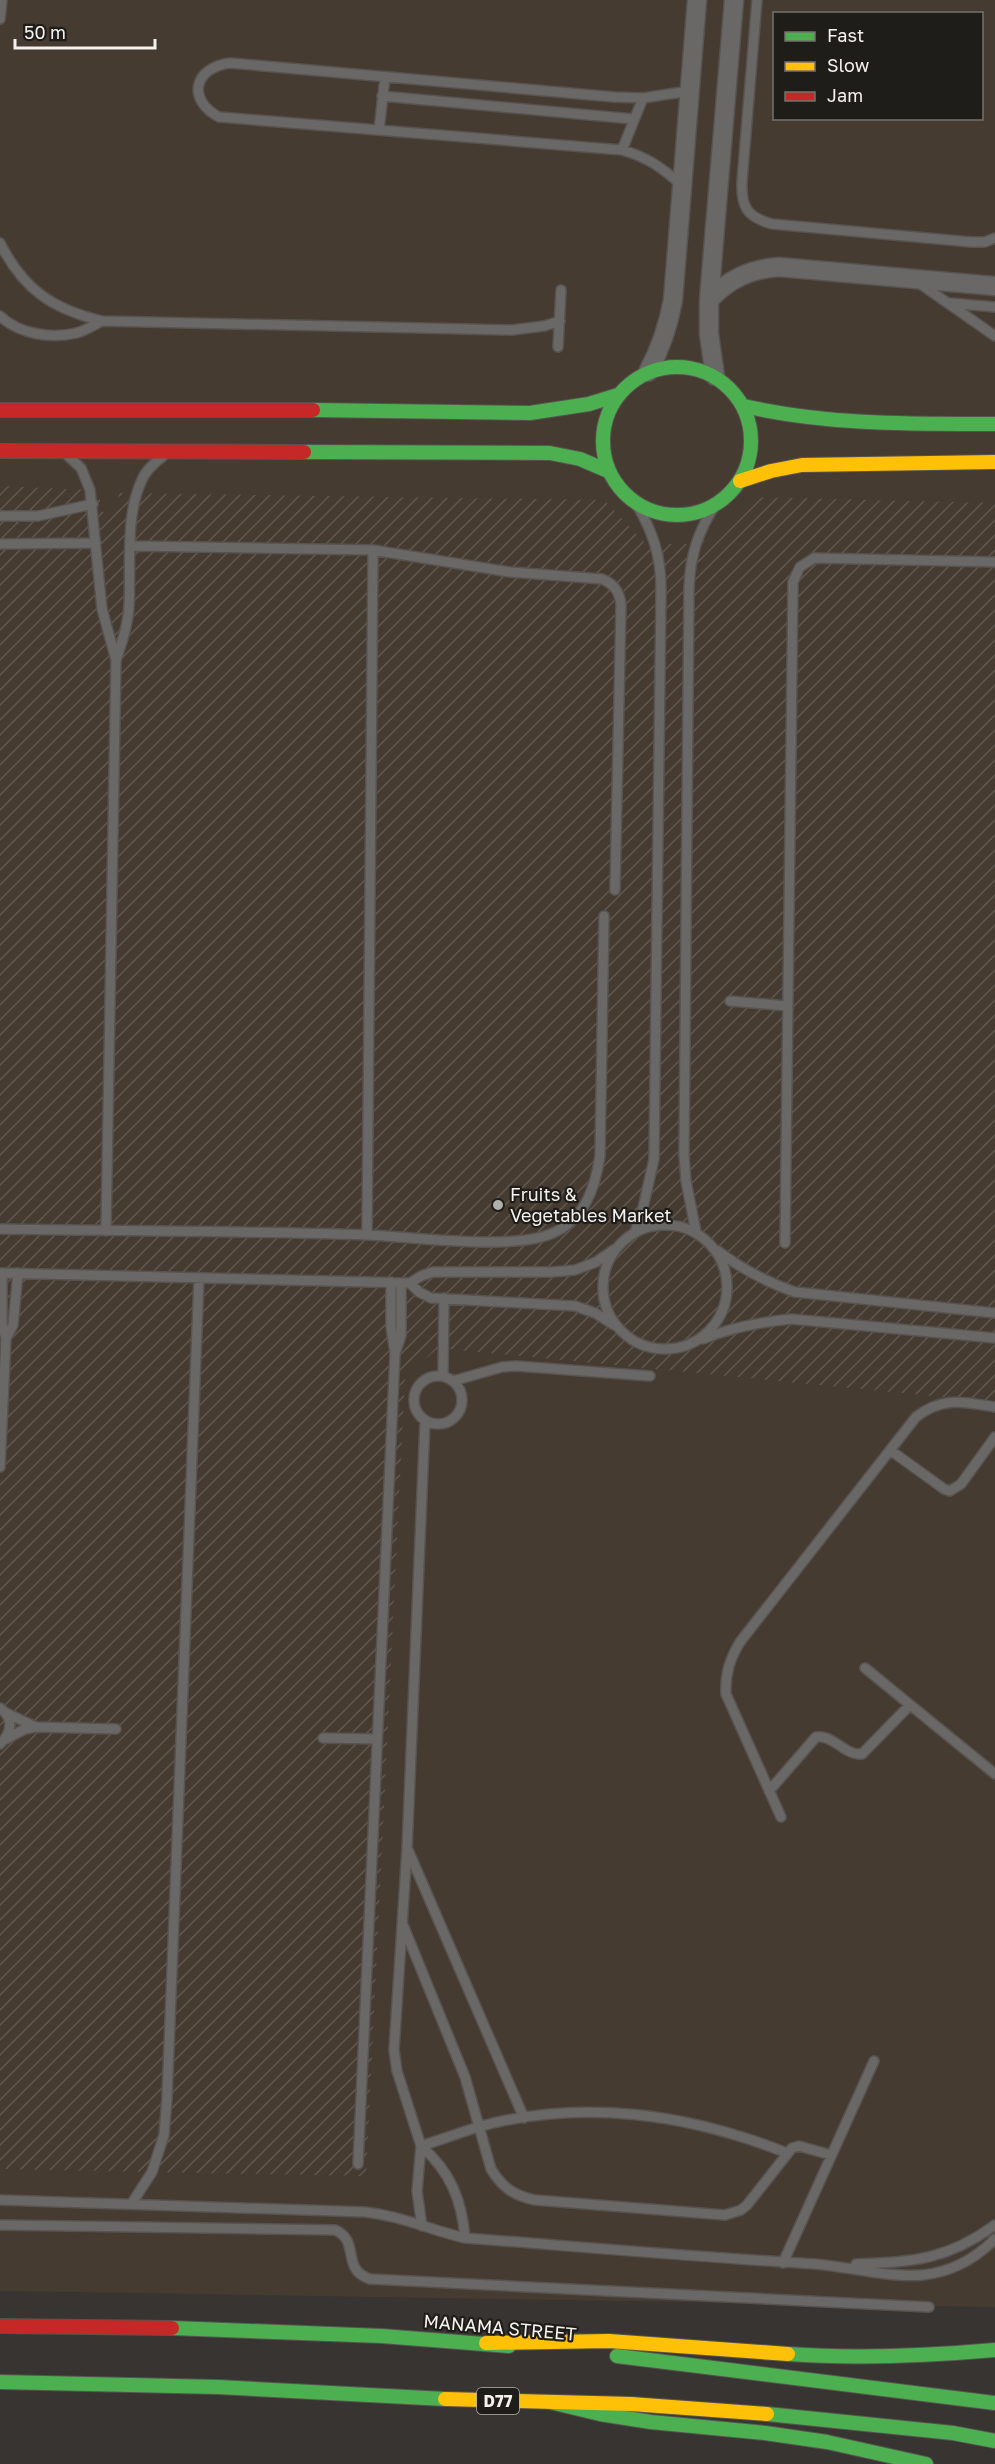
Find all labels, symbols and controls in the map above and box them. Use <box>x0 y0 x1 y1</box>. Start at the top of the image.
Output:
scale bar <box>15 12 154 50</box>
legend <box>773 12 983 120</box>
text: 50 m <box>24 21 66 43</box>
text: Fast <box>827 24 864 46</box>
text: Slow <box>827 54 870 76</box>
text: Jam <box>827 84 863 106</box>
place label: Fruits & Vegetables Market <box>510 1183 672 1226</box>
marker: Fruits & Vegetables Market <box>491 1198 505 1212</box>
street label: MANAMA STREET <box>423 2309 577 2345</box>
road number: D77 <box>477 2388 519 2414</box>

